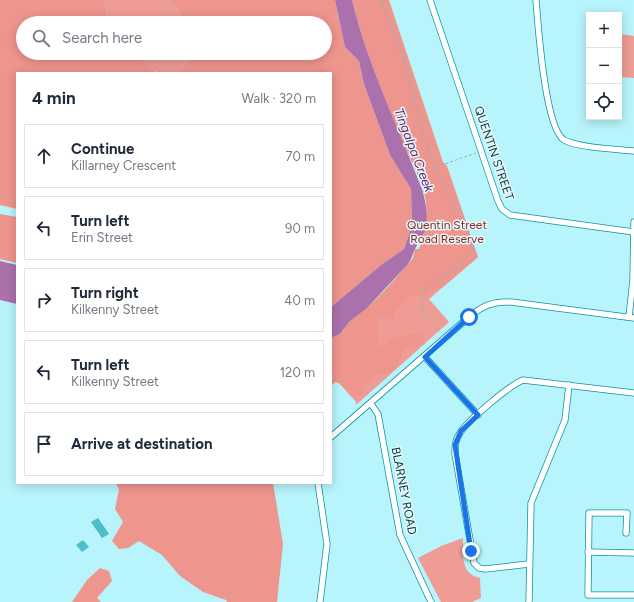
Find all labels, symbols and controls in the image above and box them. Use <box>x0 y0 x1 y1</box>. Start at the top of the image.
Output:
map controls <box>586 12 622 120</box>
button: + <box>586 12 622 48</box>
search box <box>16 16 332 60</box>
icon: search <box>30 27 52 49</box>
text: Search here <box>62 29 142 47</box>
button: − <box>586 48 622 84</box>
button: locate <box>586 84 622 120</box>
text: 4 min <box>32 88 76 108</box>
text: Walk · 320 m <box>242 91 316 106</box>
street label: QUENTIN STREET <box>471 104 517 202</box>
water label: Tingalpa Creek <box>391 106 437 195</box>
text: Continue <box>71 140 134 158</box>
icon: ahead <box>33 145 55 167</box>
text: 70 m <box>285 149 315 164</box>
text: Killarney Crescent <box>71 158 176 173</box>
text: Turn left <box>71 212 129 230</box>
icon: left <box>33 217 55 239</box>
park label: Quentin Street Road Reserve <box>407 218 487 246</box>
text: 90 m <box>285 221 315 236</box>
text: Erin Street <box>71 230 133 245</box>
text: Turn right <box>71 284 139 302</box>
icon: right <box>33 289 55 311</box>
text: 40 m <box>284 293 315 308</box>
text: Kilkenny Street <box>71 302 159 317</box>
route start <box>460 308 478 326</box>
text: Turn left <box>71 356 129 374</box>
icon: left <box>33 361 55 383</box>
text: 120 m <box>280 365 315 380</box>
text: Kilkenny Street <box>71 374 159 389</box>
icon: arrive <box>33 433 55 455</box>
text: Arrive at destination <box>71 435 212 453</box>
street label: BLARNEY ROAD <box>389 446 419 536</box>
route end <box>462 542 480 560</box>

